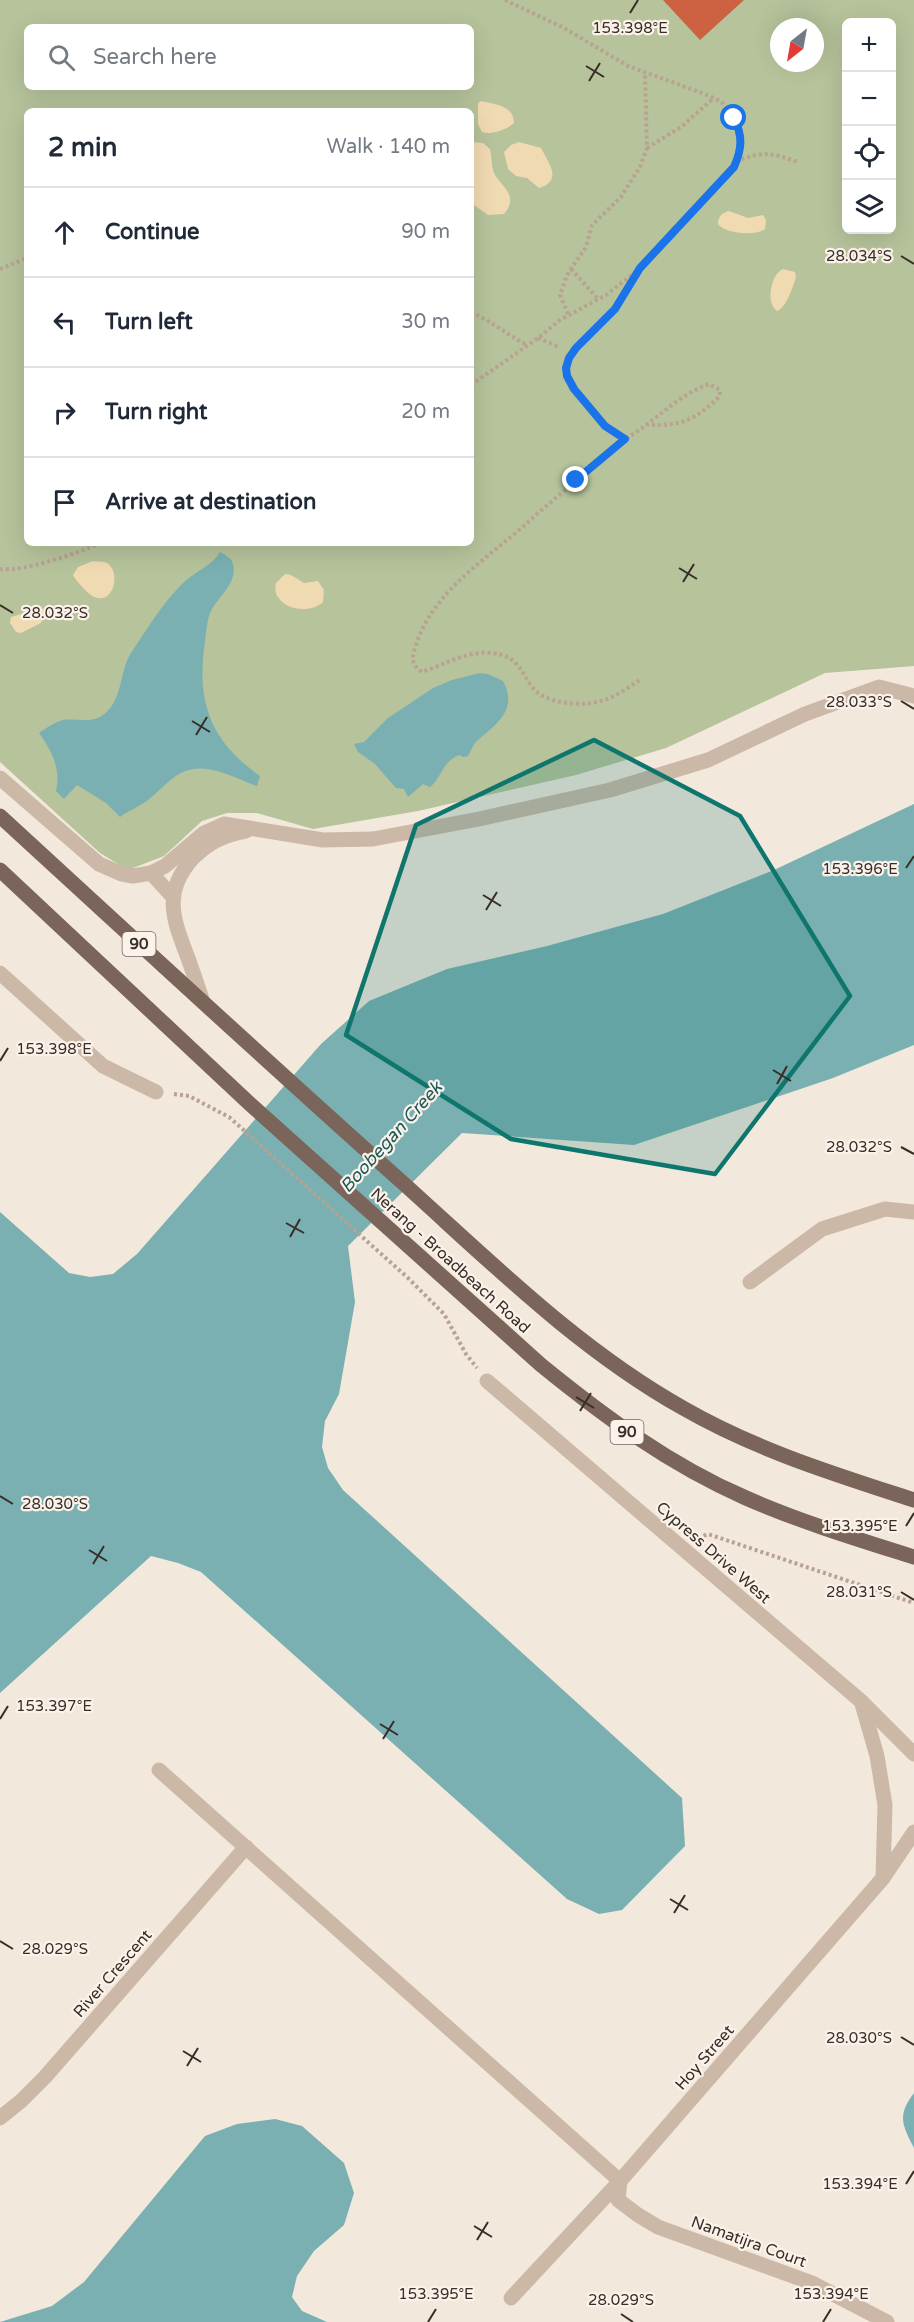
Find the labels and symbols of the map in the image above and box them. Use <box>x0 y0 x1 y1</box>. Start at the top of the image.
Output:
north arrow <box>770 18 824 72</box>
text: 153.398°E <box>592 19 668 37</box>
route start <box>720 104 746 130</box>
text: 28.034°S <box>826 247 892 265</box>
route end <box>562 466 588 492</box>
text: 28.032°S <box>22 604 88 622</box>
text: 28.033°S <box>826 693 892 711</box>
text: 153.396°E <box>822 860 898 878</box>
road number: 90 <box>122 932 156 956</box>
text: 153.398°E <box>16 1040 92 1058</box>
water label: Boobegan Creek <box>335 1076 448 1197</box>
text: 28.032°S <box>826 1138 892 1156</box>
street label: Nerang - Broadbeach Road <box>366 1184 534 1338</box>
road number: 90 <box>610 1420 644 1444</box>
text: 28.030°S <box>22 1495 88 1513</box>
street label: Cypress Drive West <box>652 1498 775 1608</box>
text: 153.395°E <box>822 1517 898 1535</box>
text: 28.031°S <box>826 1583 892 1601</box>
text: 153.397°E <box>16 1697 92 1715</box>
street label: River Crescent <box>69 1926 156 2022</box>
text: 28.029°S <box>22 1940 88 1958</box>
street label: Hoy Street <box>671 2021 739 2094</box>
text: 28.030°S <box>826 2029 892 2047</box>
text: 153.394°E <box>822 2175 898 2193</box>
street label: Namatijra Court <box>688 2212 809 2272</box>
text: 153.395°E <box>398 2285 474 2303</box>
text: 153.394°E <box>793 2285 869 2303</box>
text: 28.029°S <box>588 2291 654 2309</box>

